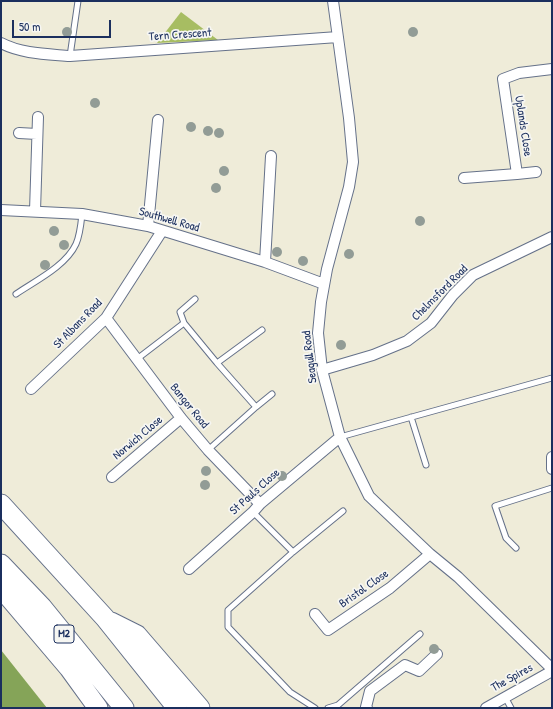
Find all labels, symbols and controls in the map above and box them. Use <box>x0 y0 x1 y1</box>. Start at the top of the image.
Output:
scale bar <box>14 12 113 38</box>
text: 50 m <box>19 18 40 35</box>
street label: Tern Crescent <box>148 26 212 44</box>
street label: Uplands Close <box>511 95 535 157</box>
street label: Southwell Road <box>137 205 201 235</box>
street label: Chelmsford Road <box>409 262 471 324</box>
street label: St Albans Road <box>51 296 105 352</box>
street label: Seagull Road <box>300 330 320 384</box>
street label: Bangor Road <box>167 381 211 431</box>
street label: Norwich Close <box>110 413 166 463</box>
street label: St Pauls Close <box>227 466 283 518</box>
street label: Bristol Close <box>337 567 391 611</box>
road number: M2 <box>54 625 74 643</box>
street label: The Spires <box>489 661 535 695</box>

